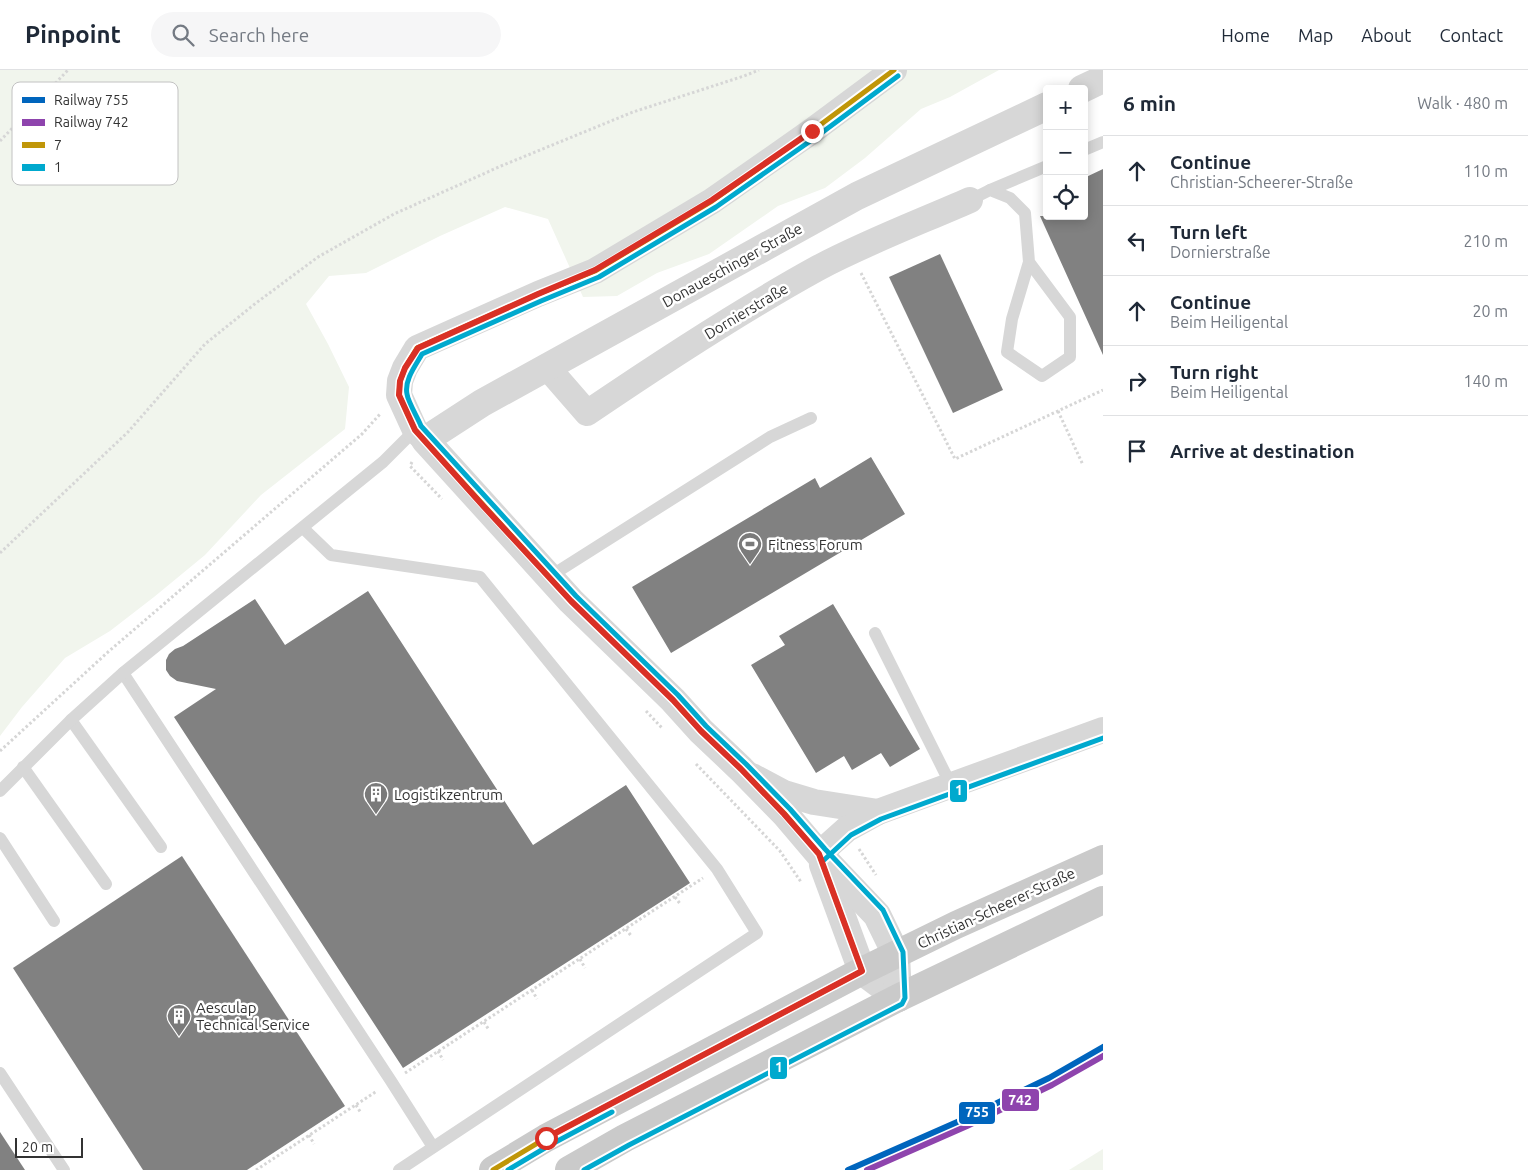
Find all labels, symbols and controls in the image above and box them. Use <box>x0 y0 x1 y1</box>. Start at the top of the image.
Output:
search box <box>151 12 501 57</box>
text: Pinpoint <box>25 21 121 48</box>
icon: search <box>169 21 197 49</box>
text: Search here <box>209 24 309 46</box>
text: Home <box>1221 25 1270 45</box>
text: Map <box>1298 25 1333 45</box>
text: About <box>1361 25 1411 45</box>
text: Contact <box>1439 25 1503 45</box>
legend <box>12 82 178 185</box>
map controls <box>1043 85 1088 220</box>
button: + <box>1043 85 1088 130</box>
text: 6 min <box>1123 91 1176 115</box>
text: Railway 755 <box>54 92 129 108</box>
text: Walk · 480 m <box>1417 94 1508 112</box>
text: Railway 742 <box>54 114 129 130</box>
route end <box>801 120 824 143</box>
button: − <box>1043 130 1088 175</box>
text: 7 <box>54 137 62 153</box>
text: Continue <box>1170 151 1251 173</box>
icon: ahead <box>1123 157 1151 185</box>
text: 1 <box>54 159 62 175</box>
text: 110 m <box>1463 162 1508 180</box>
text: Christian-Scheerer-Straße <box>1170 173 1353 191</box>
button: locate <box>1043 175 1088 220</box>
street label: Donaueschinger Straße <box>659 219 805 311</box>
text: Turn left <box>1170 221 1248 243</box>
icon: left <box>1123 227 1151 255</box>
text: 210 m <box>1463 232 1508 250</box>
text: Dornierstraße <box>1170 243 1271 261</box>
street label: Dornierstraße <box>701 279 791 343</box>
text: Continue <box>1170 291 1251 313</box>
icon: ahead <box>1123 297 1151 325</box>
text: 20 m <box>1472 302 1508 320</box>
text: Beim Heiligental <box>1170 313 1288 331</box>
text: Turn right <box>1170 361 1258 383</box>
icon: right <box>1123 367 1151 395</box>
text: 140 m <box>1463 372 1508 390</box>
text: Beim Heiligental <box>1170 383 1288 401</box>
icon: arrive <box>1123 437 1151 465</box>
text: Arrive at destination <box>1170 440 1355 462</box>
sports icon: Fitness Forum <box>737 531 763 565</box>
place label: Fitness Forum <box>768 536 863 553</box>
line badge: 1 <box>949 779 968 803</box>
building icon: Logistikzentrum <box>363 781 389 815</box>
text: 1 <box>955 782 963 798</box>
place label: Logistikzentrum <box>394 786 503 803</box>
street label: Christian-Scheerer-Straße <box>915 864 1077 952</box>
place label: Aesculap Technical Service <box>196 999 310 1033</box>
building icon: Aesculap Technical Service <box>166 1003 192 1037</box>
line badge: 1 <box>769 1056 788 1080</box>
text: 1 <box>775 1059 783 1075</box>
line badge: 742 <box>1001 1088 1040 1112</box>
text: 742 <box>1008 1092 1032 1108</box>
line badge: 755 <box>958 1101 996 1125</box>
text: 755 <box>965 1104 989 1120</box>
route start <box>535 1127 558 1150</box>
scale bar <box>15 1135 82 1158</box>
text: 20 m <box>22 1139 53 1155</box>

